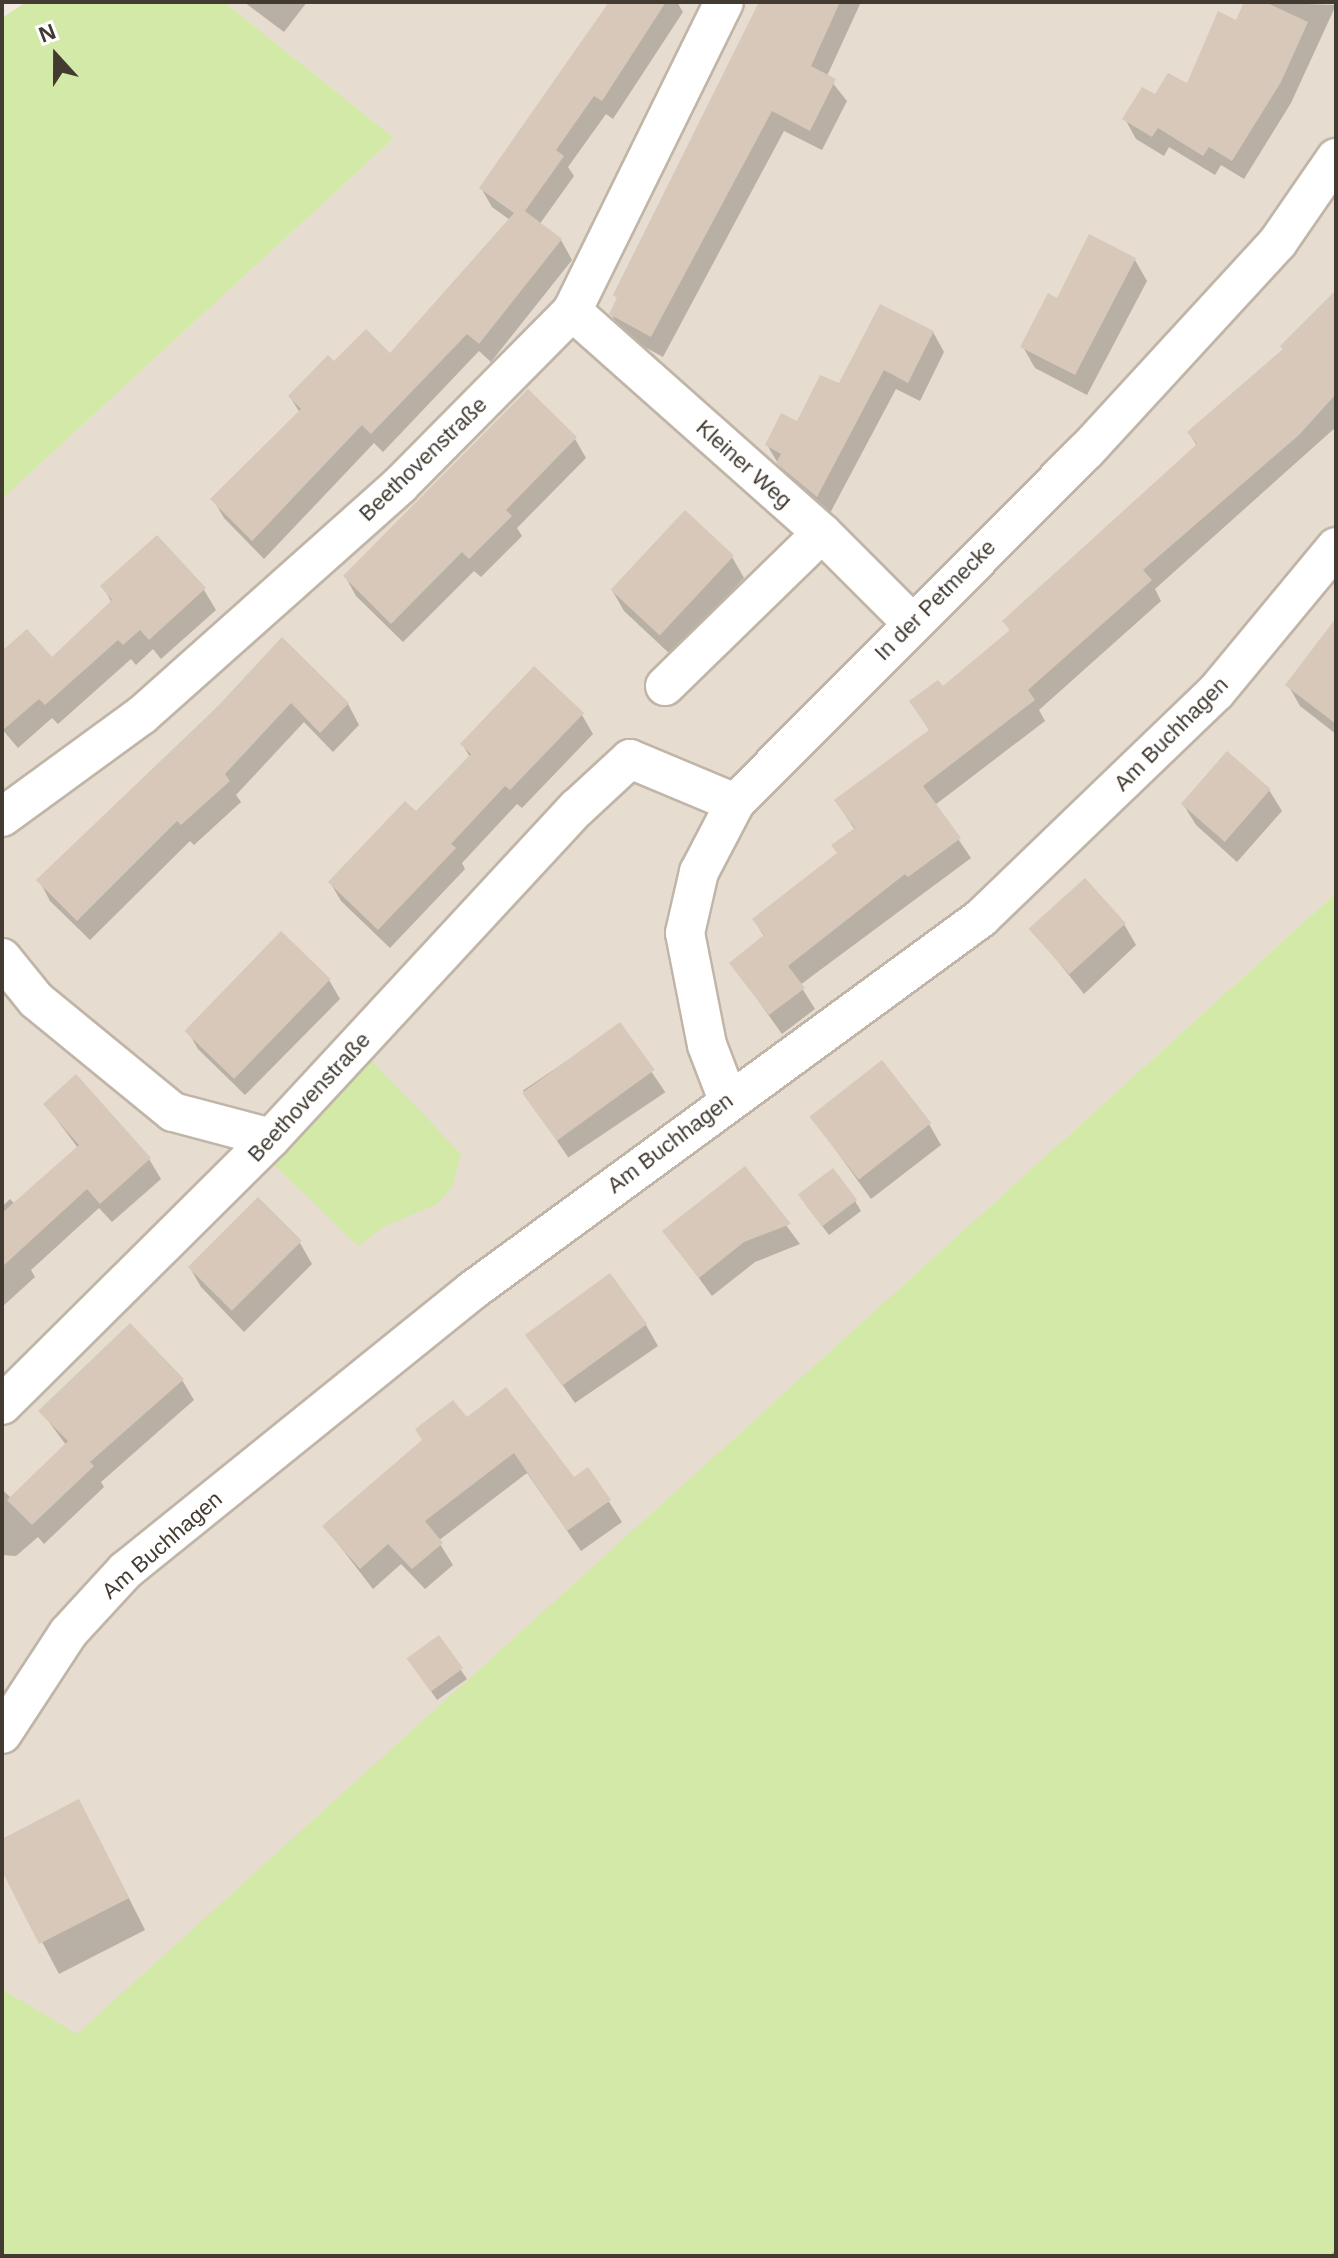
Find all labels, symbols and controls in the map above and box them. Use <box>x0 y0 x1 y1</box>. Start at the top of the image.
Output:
north arrow <box>16 16 96 96</box>
text: N <box>35 19 59 48</box>
street label: Beethovenstraße <box>354 391 492 527</box>
street label: Kleiner Weg <box>691 414 797 514</box>
street label: In der Petmecke <box>869 534 1001 666</box>
street label: Am Buchhagen <box>1108 671 1234 797</box>
street label: Beethovenstraße <box>242 1027 376 1167</box>
street label: Am Buchhagen <box>602 1087 738 1199</box>
street label: Am Buchhagen <box>97 1486 227 1604</box>

